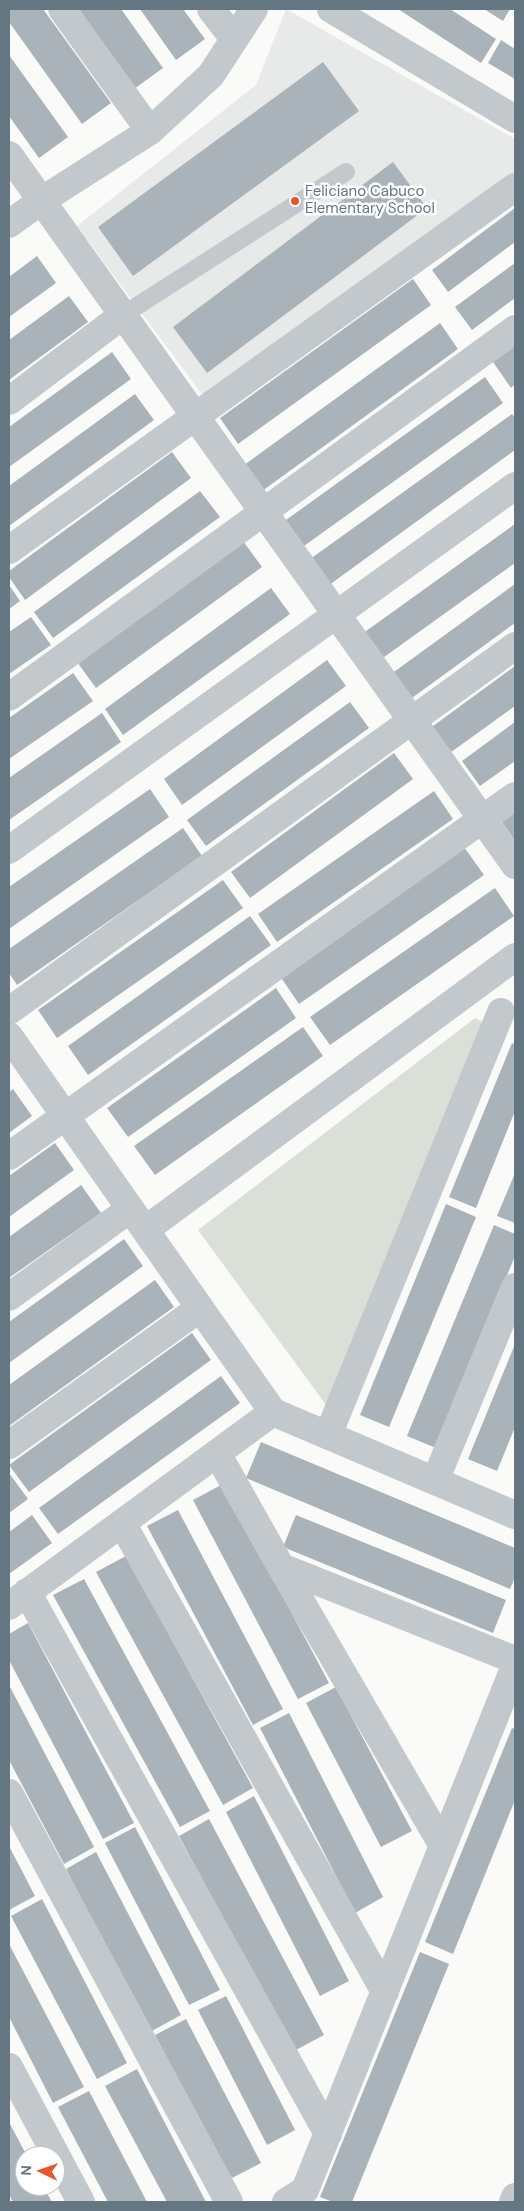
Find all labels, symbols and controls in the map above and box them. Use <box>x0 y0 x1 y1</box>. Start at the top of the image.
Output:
place label: Feliciano Cabuco Elementary School <box>305 183 435 218</box>
marker: Feliciano Cabuco Elementary School <box>289 195 301 207</box>
north arrow <box>15 2146 65 2196</box>
text: N <box>17 2165 35 2176</box>

